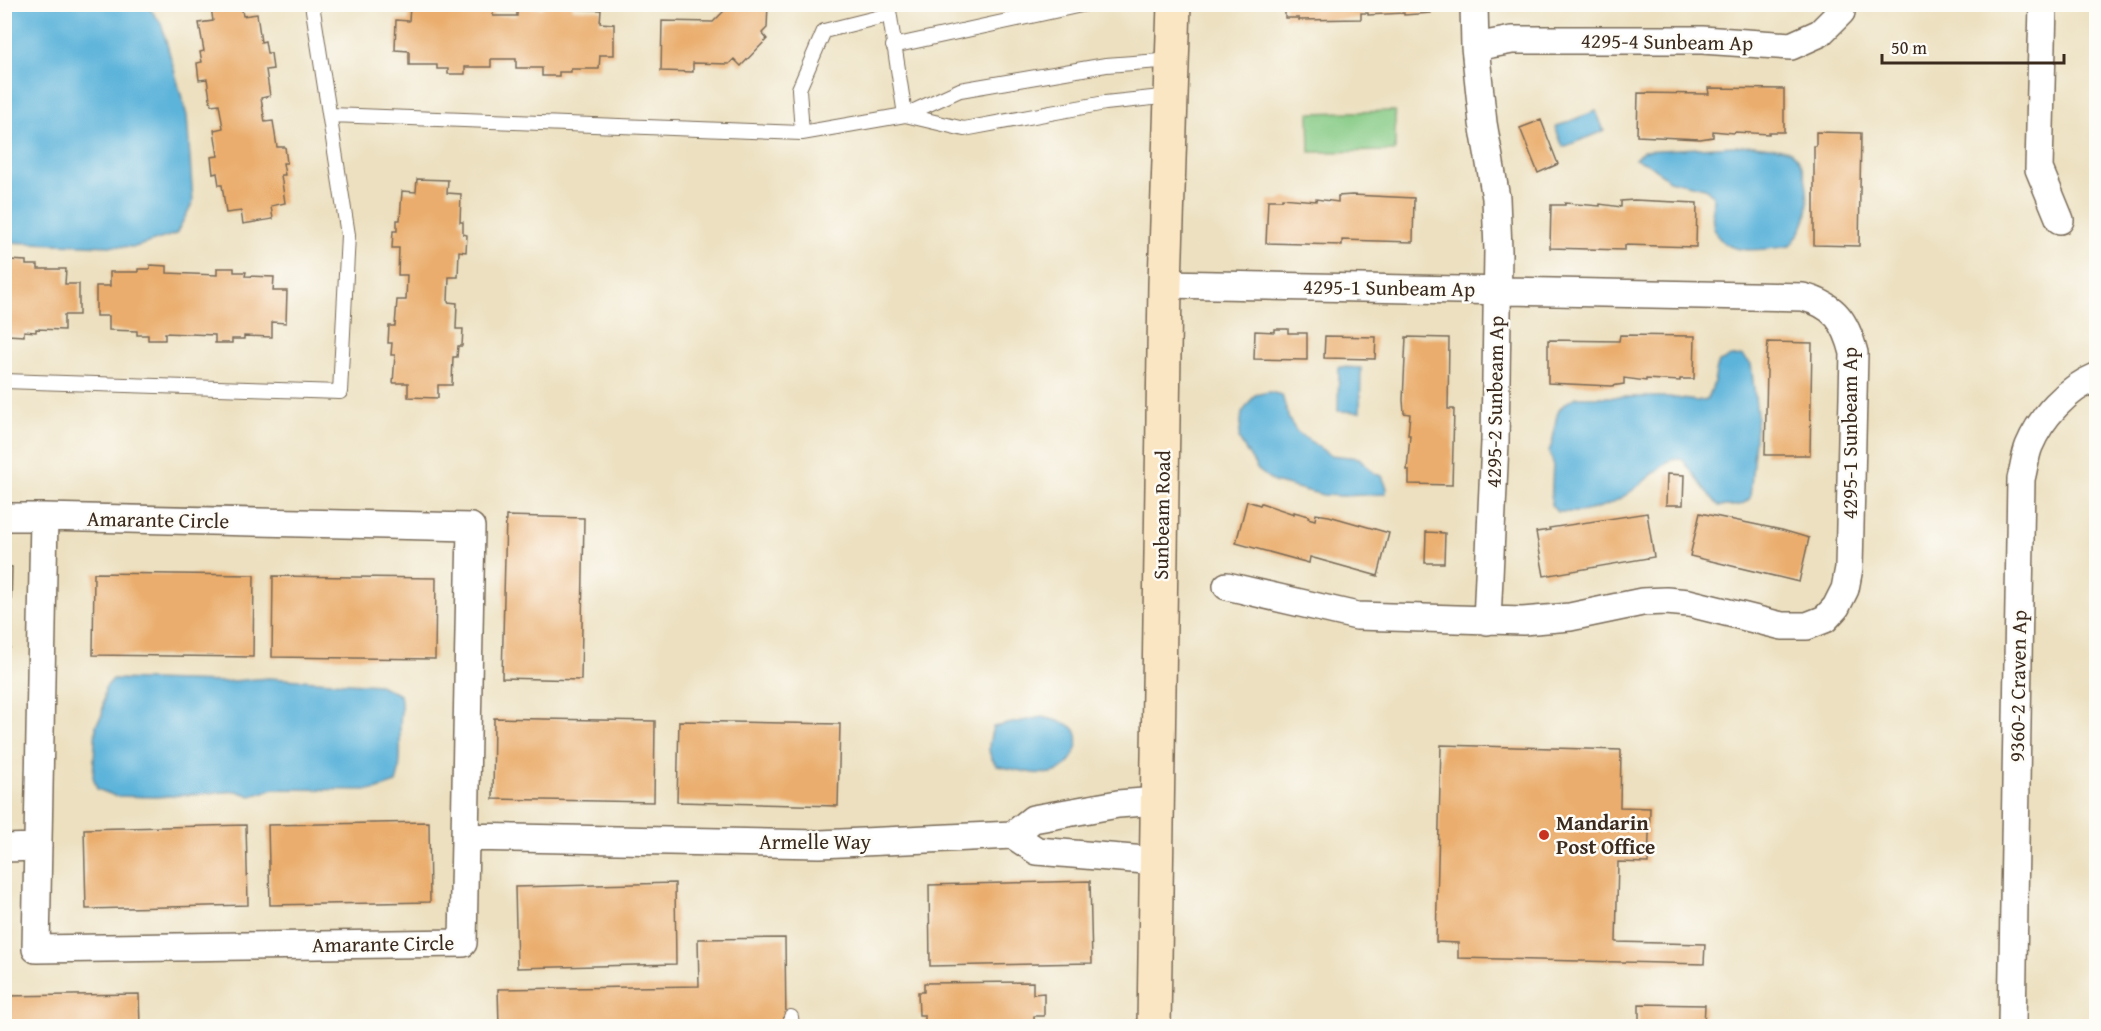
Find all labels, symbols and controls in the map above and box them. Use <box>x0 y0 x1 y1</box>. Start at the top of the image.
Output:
street label: 4295-4 Sunbeam Ap <box>1581 24 1753 59</box>
scale bar <box>1882 27 2064 65</box>
text: 50 m <box>1891 34 1927 61</box>
street label: 4295-1 Sunbeam Ap <box>1303 270 1475 305</box>
street label: 4295-2 Sunbeam Ap <box>1477 316 1512 488</box>
street label: 4295-1 Sunbeam Ap <box>1834 347 1865 519</box>
street label: Sunbeam Road <box>1145 449 1178 580</box>
street label: Amarante Circle <box>87 503 230 536</box>
street label: 9360-2 Craven Ap <box>2001 610 2034 762</box>
place label: Mandarin Post Office <box>1556 807 1655 862</box>
street label: Armelle Way <box>759 826 872 857</box>
marker: Mandarin Post Office <box>1537 828 1551 842</box>
street label: Amarante Circle <box>312 927 455 960</box>

